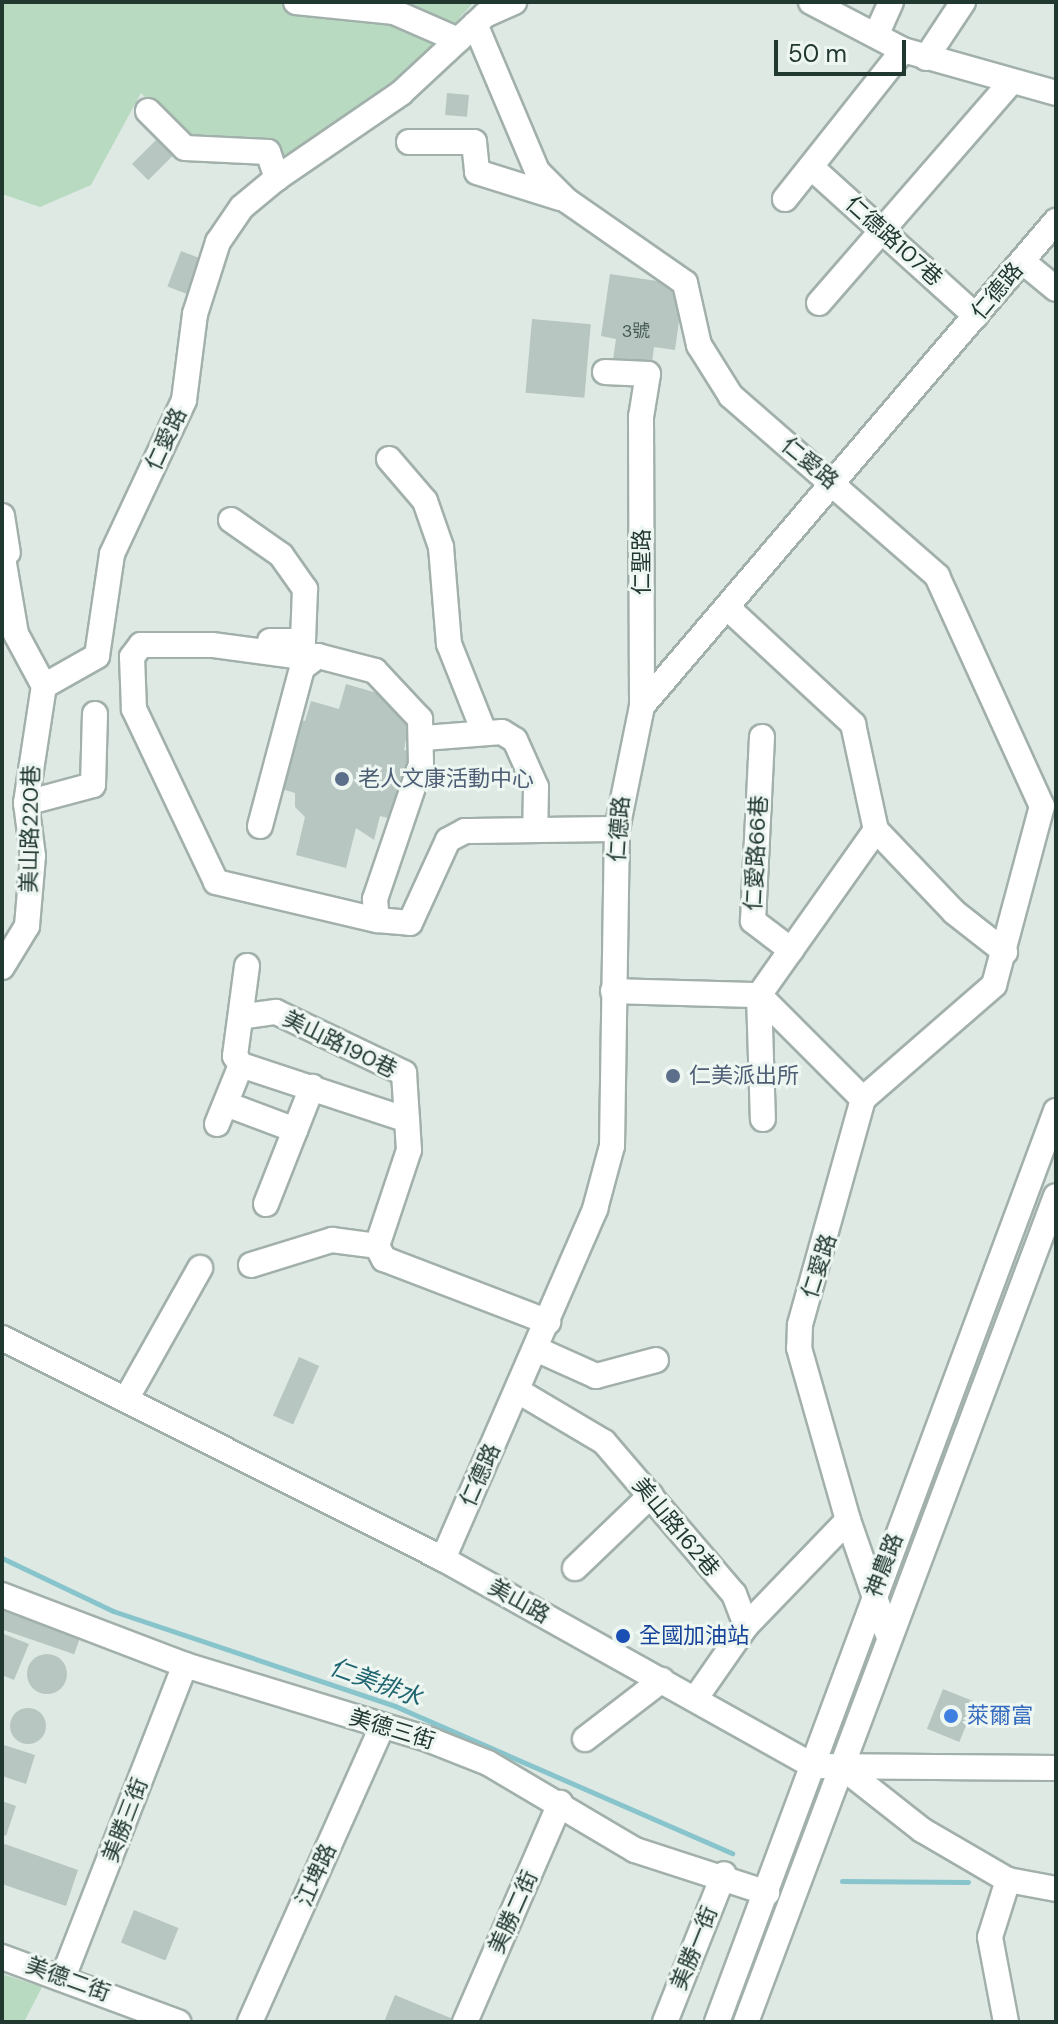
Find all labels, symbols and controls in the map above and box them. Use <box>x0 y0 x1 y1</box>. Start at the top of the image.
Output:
scale bar <box>778 24 910 74</box>
text: 50 m <box>788 38 847 69</box>
street label: 仁德路107巷 <box>840 191 948 291</box>
street label: 仁德路 <box>966 257 1028 325</box>
house number: 3號 <box>622 320 650 342</box>
street label: 仁愛路 <box>140 404 192 474</box>
street label: 仁愛路 <box>776 432 844 494</box>
street label: 仁聖路 <box>629 529 655 595</box>
street label: 美山路220巷 <box>16 765 44 893</box>
place label: 老人文康活動中心 <box>358 766 534 792</box>
marker: 老人文康活動中心 <box>333 770 351 788</box>
street label: 仁德路 <box>604 795 634 863</box>
street label: 仁愛路66巷 <box>740 795 772 911</box>
street label: 美山路190巷 <box>279 1005 401 1083</box>
place label: 仁美派出所 <box>689 1063 799 1089</box>
marker: 仁美派出所 <box>664 1067 682 1085</box>
street label: 仁愛路 <box>796 1231 842 1301</box>
street label: 仁德路 <box>455 1439 505 1511</box>
street label: 美山路162巷 <box>627 1472 725 1582</box>
street label: 神農路 <box>860 1529 908 1601</box>
street label: 美山路 <box>484 1573 554 1629</box>
place label: 全國加油站 <box>639 1623 749 1649</box>
marker: 全國加油站 <box>614 1627 632 1645</box>
water label: 仁美排水 <box>326 1652 426 1712</box>
place label: 萊爾富 <box>967 1703 1033 1729</box>
street label: 美德三街 <box>346 1704 438 1754</box>
marker: 萊爾富 <box>942 1707 960 1725</box>
street label: 美勝三街 <box>97 1774 153 1866</box>
street label: 江埤路 <box>291 1839 341 1911</box>
street label: 美勝二街 <box>483 1866 543 1958</box>
street label: 美勝一街 <box>665 1902 723 1994</box>
street label: 美德二街 <box>22 1952 114 2006</box>

